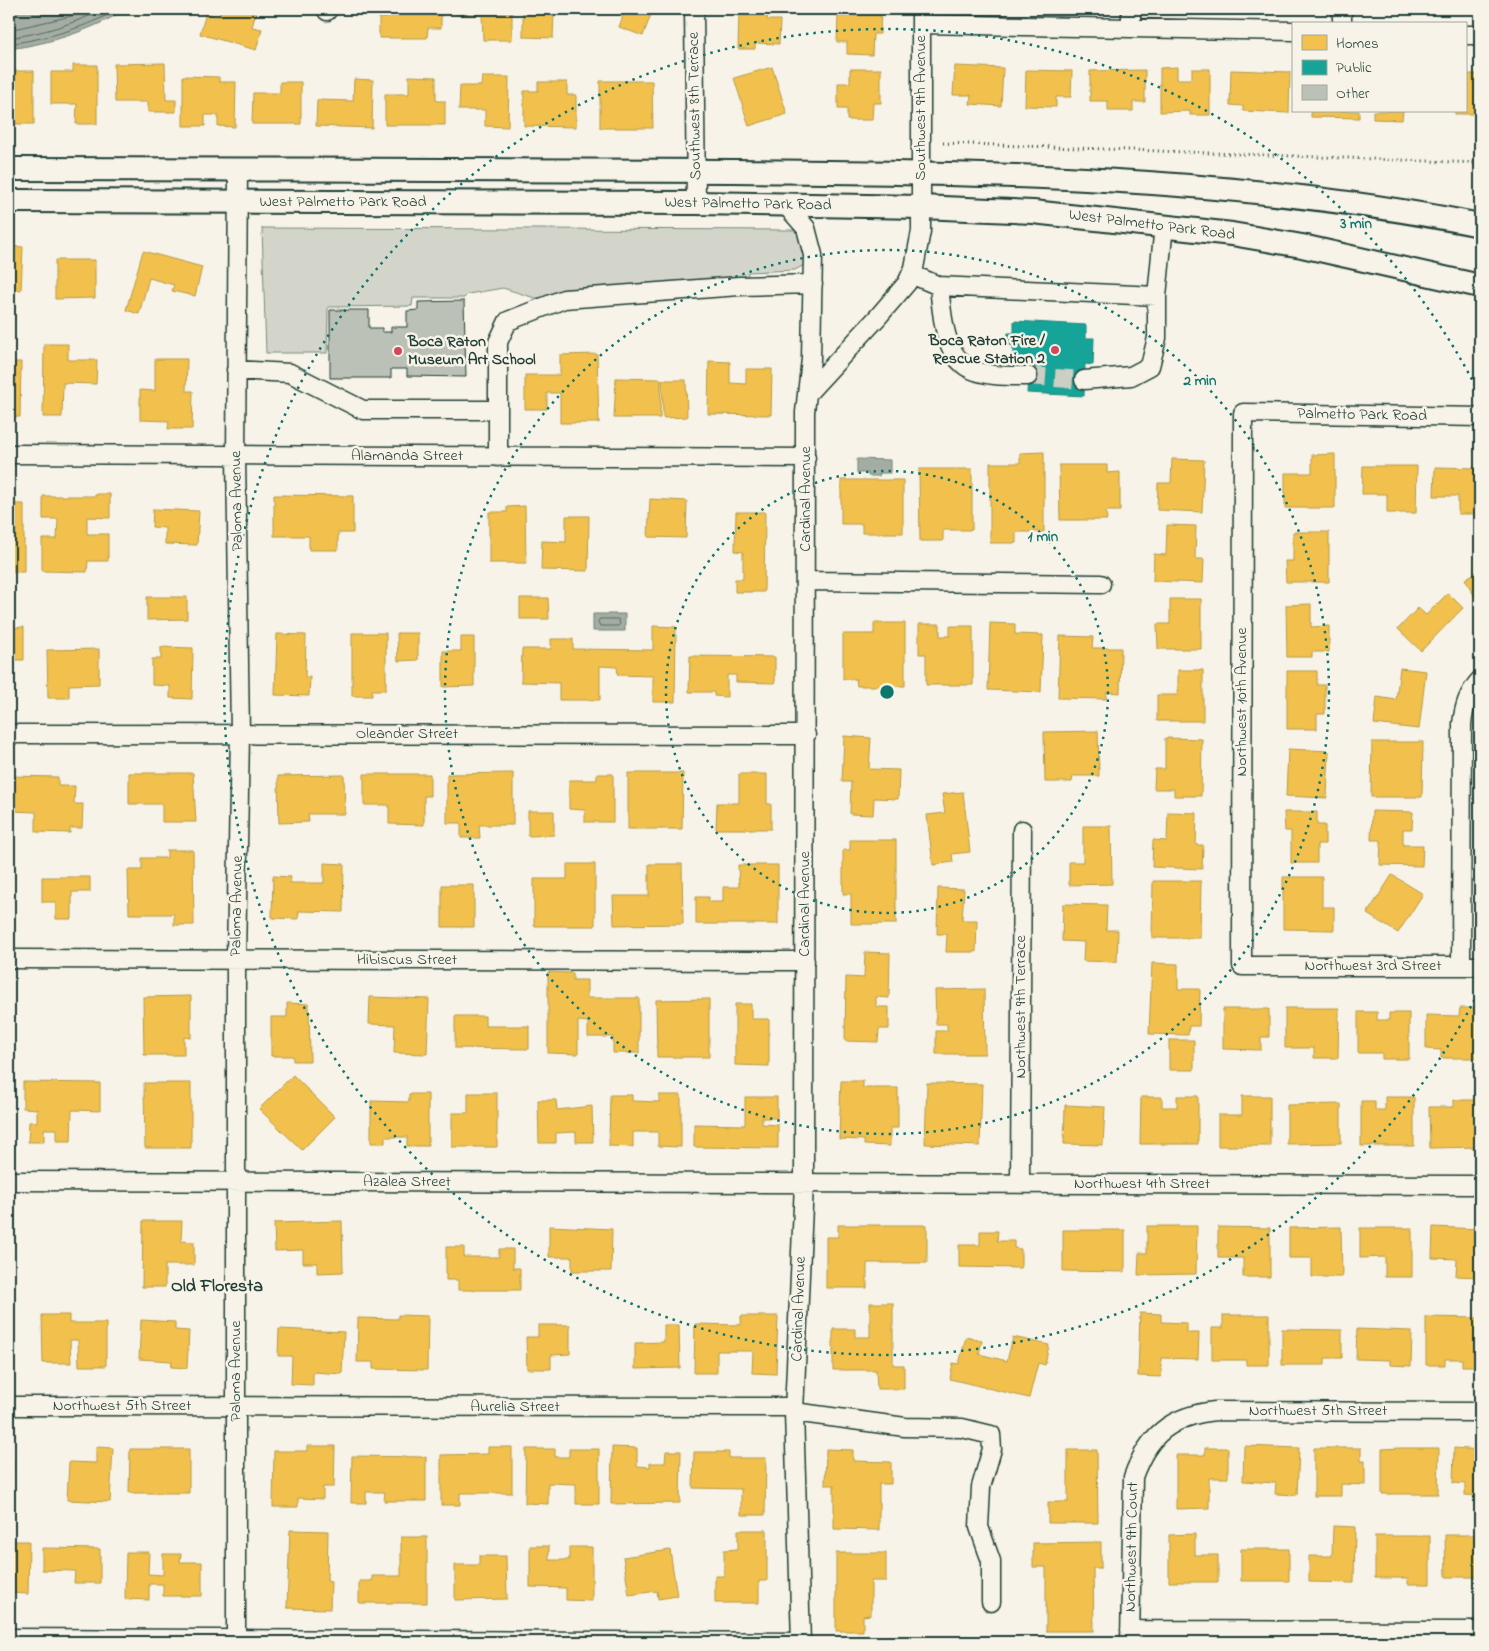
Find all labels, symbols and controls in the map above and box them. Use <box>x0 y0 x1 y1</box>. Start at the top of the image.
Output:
legend <box>1292 22 1466 112</box>
street label: Southwest 8th Terrace <box>682 31 708 180</box>
text: Homes <box>1336 33 1379 55</box>
street label: Southwest 9th Avenue <box>909 34 933 181</box>
text: Public <box>1336 57 1372 79</box>
text: Other <box>1336 83 1370 105</box>
street label: West Palmetto Park Road <box>259 190 427 214</box>
street label: West Palmetto Park Road <box>664 191 832 217</box>
street label: West Palmetto Park Road <box>1068 203 1236 247</box>
text: 3 min <box>1339 213 1372 235</box>
place label: Boca Raton Fire / Rescue Station 2 <box>928 329 1045 371</box>
place label: Boca Raton Museum Art School <box>407 330 536 372</box>
marker: Boca Raton Fire / Rescue Station 2 <box>1049 344 1061 356</box>
marker: Boca Raton Museum Art School <box>392 345 404 357</box>
text: 2 min <box>1183 370 1217 392</box>
street label: Palmetto Park Road <box>1297 402 1427 428</box>
street label: Alamanda Street <box>351 444 464 468</box>
street label: Cardinal Avenue <box>794 446 818 552</box>
street label: Paloma Avenue <box>224 450 250 552</box>
text: 1 min <box>1028 526 1059 548</box>
street label: Northwest 10th Avenue <box>1230 627 1254 777</box>
centre of rings <box>878 683 896 701</box>
street label: Oleander Street <box>356 722 459 746</box>
street label: Cardinal Avenue <box>793 851 817 957</box>
street label: Paloma Avenue <box>224 855 250 957</box>
street label: Northwest 9th Terrace <box>1009 935 1033 1079</box>
street label: Hibiscus Street <box>357 948 458 972</box>
street label: Northwest 3rd Street <box>1304 954 1442 978</box>
street label: Azalea Street <box>363 1170 452 1194</box>
street label: Northwest 4th Street <box>1074 1172 1211 1196</box>
street label: Cardinal Avenue <box>785 1255 813 1362</box>
district label: Old Floresta <box>171 1274 263 1300</box>
street label: Paloma Avenue <box>224 1320 248 1421</box>
street label: Northwest 5th Street <box>53 1394 192 1418</box>
street label: Aurelia Street <box>470 1395 560 1419</box>
street label: Northwest 5th Street <box>1249 1399 1388 1423</box>
street label: Northwest 9th Court <box>1119 1481 1145 1612</box>

